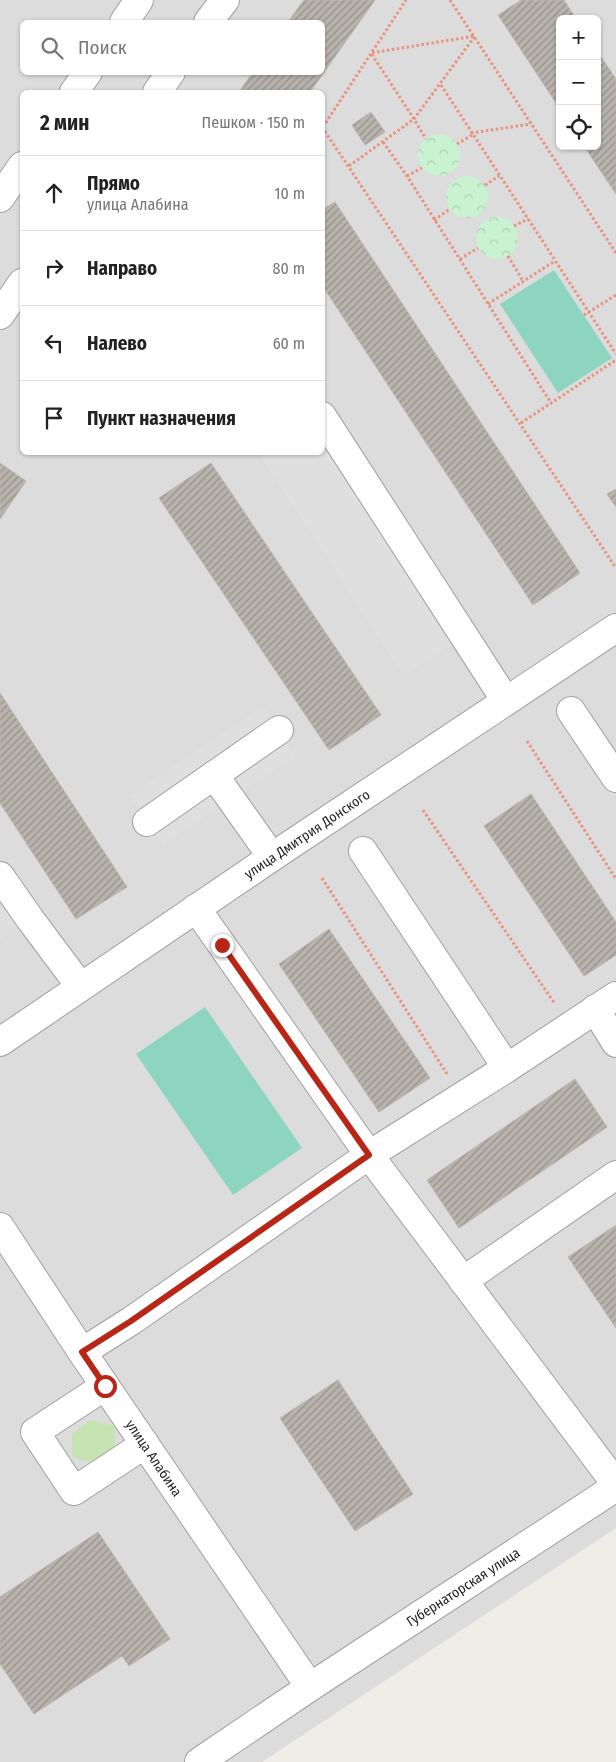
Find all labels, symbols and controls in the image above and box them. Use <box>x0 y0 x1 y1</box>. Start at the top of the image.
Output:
map controls <box>556 15 601 150</box>
button: + <box>556 15 601 60</box>
search box <box>20 20 325 75</box>
icon: search <box>38 34 66 62</box>
text: Поиск <box>78 36 127 59</box>
button: − <box>556 60 601 105</box>
button: locate <box>556 105 601 150</box>
text: 2 мин <box>40 110 89 136</box>
text: Пешком · 150 m <box>202 113 305 132</box>
text: Прямо <box>87 172 140 195</box>
icon: ahead <box>40 179 68 207</box>
text: 10 m <box>274 184 305 203</box>
text: улица Алабина <box>87 195 189 214</box>
icon: right <box>40 254 68 282</box>
text: Направо <box>87 257 157 280</box>
text: 80 m <box>273 259 305 278</box>
icon: left <box>40 329 68 357</box>
text: Налево <box>87 332 147 355</box>
text: 60 m <box>273 334 305 353</box>
icon: arrive <box>40 404 68 432</box>
text: Пункт назначения <box>87 407 236 430</box>
street label: улица Дмитрия Донского <box>241 786 373 883</box>
route end <box>211 934 234 957</box>
route start <box>94 1375 117 1398</box>
street label: улица Алабина <box>122 1417 186 1500</box>
street label: Губернаторская улица <box>403 1544 523 1630</box>

